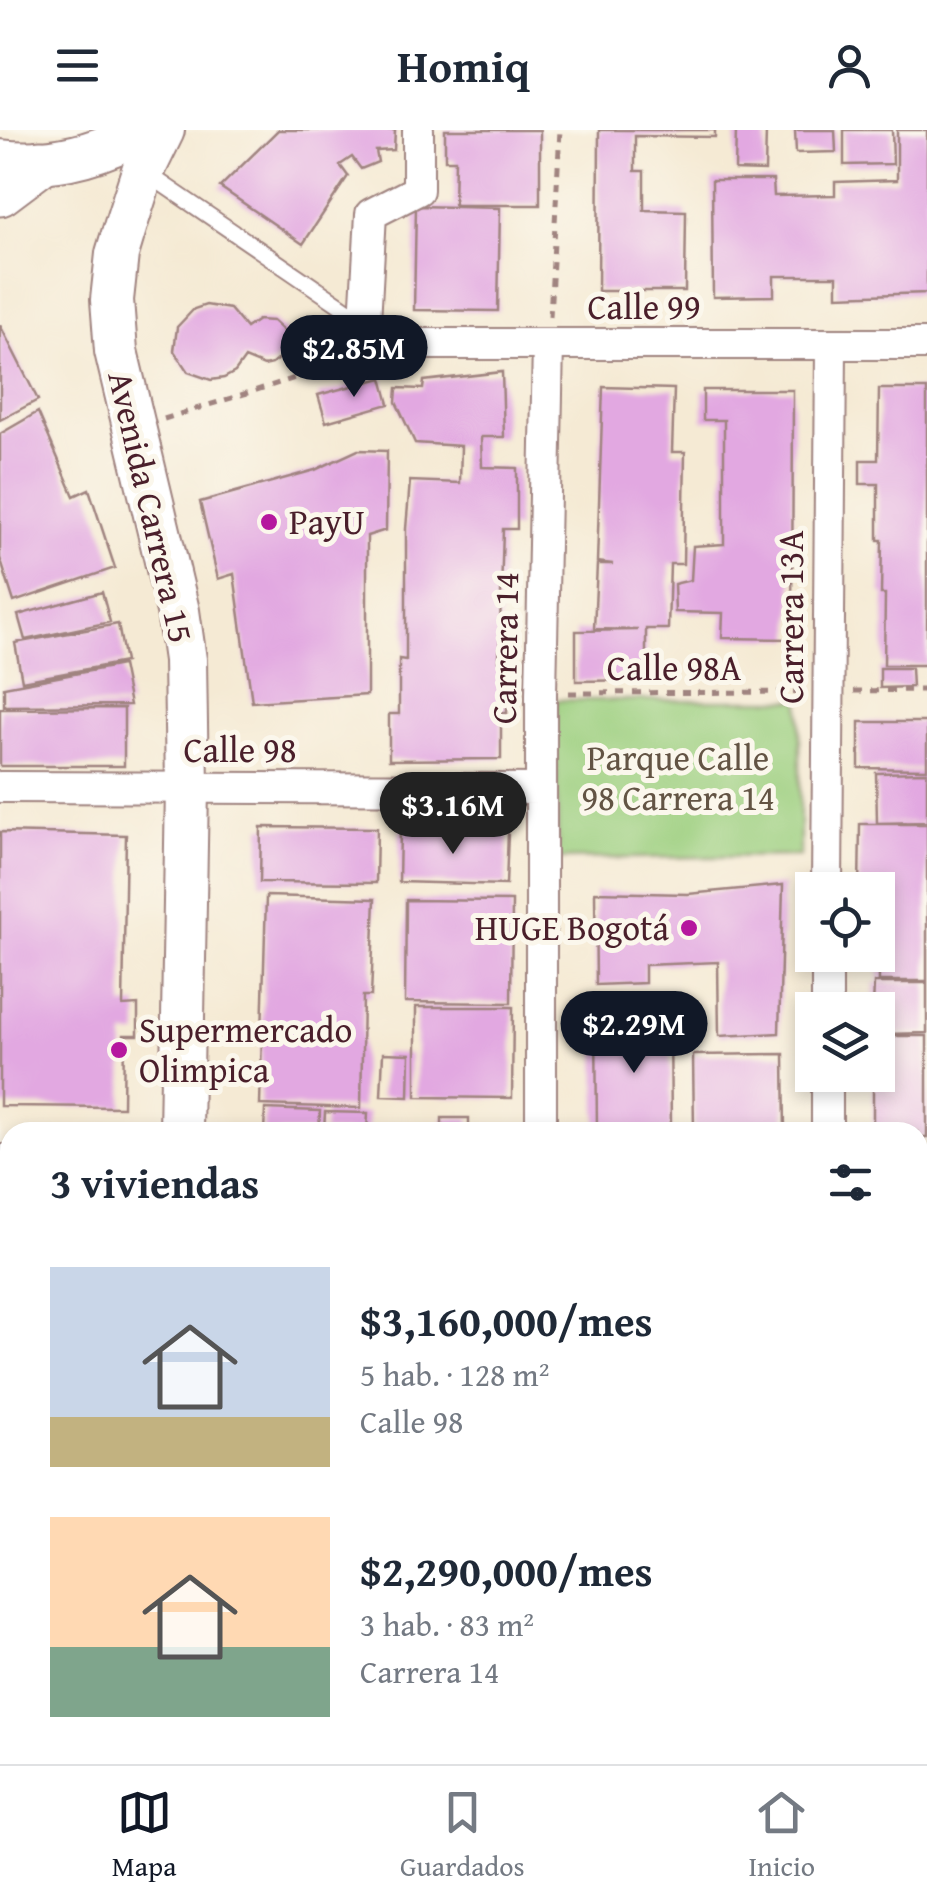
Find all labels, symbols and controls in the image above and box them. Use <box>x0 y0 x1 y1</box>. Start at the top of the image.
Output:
text: Homiq <box>397 33 530 98</box>
icon: menu <box>50 38 105 93</box>
icon: person <box>822 38 877 93</box>
street label: Calle 99 <box>587 281 701 332</box>
pin: $2.85M <box>273 315 435 400</box>
text: $2.85M <box>303 324 405 371</box>
street label: Avenida Carrera 15 <box>95 366 208 648</box>
place label: PayU <box>289 496 365 547</box>
marker: PayU <box>258 511 280 533</box>
street label: Carrera 13A <box>765 530 816 704</box>
street label: Carrera 14 <box>478 571 531 725</box>
street label: Calle 98A <box>607 642 741 693</box>
street label: Calle 98 <box>183 724 297 775</box>
park label: Parque Calle 98 Carrera 14 <box>581 732 775 823</box>
pin: $3.16M <box>372 772 534 857</box>
text: $3.16M <box>402 781 504 828</box>
map controls <box>795 872 895 1092</box>
button: locate <box>795 872 895 972</box>
place label: HUGE Bogotá <box>475 902 669 953</box>
marker: HUGE Bogotá <box>678 917 700 939</box>
pin: $2.29M <box>553 991 715 1076</box>
button: layers <box>795 992 895 1092</box>
text: $2.29M <box>583 1000 685 1047</box>
place label: Supermercado Olimpica <box>139 1004 352 1095</box>
marker: Supermercado Olimpica <box>108 1039 130 1061</box>
text: 3 viviendas <box>50 1152 259 1213</box>
icon: filters <box>823 1155 878 1210</box>
text: $3,160,000/mes <box>360 1290 653 1351</box>
icon: home <box>130 1307 250 1427</box>
text: 5 hab. · 128 m² <box>360 1351 549 1398</box>
text: Calle 98 <box>360 1398 463 1445</box>
text: $2,290,000/mes <box>360 1540 653 1601</box>
icon: home <box>130 1557 250 1677</box>
text: 3 hab. · 83 m² <box>360 1601 534 1648</box>
text: Carrera 14 <box>360 1648 499 1695</box>
tab: Mapa <box>112 1785 176 1886</box>
tab: Guardados <box>400 1785 525 1886</box>
tab: Inicio <box>748 1785 815 1886</box>

